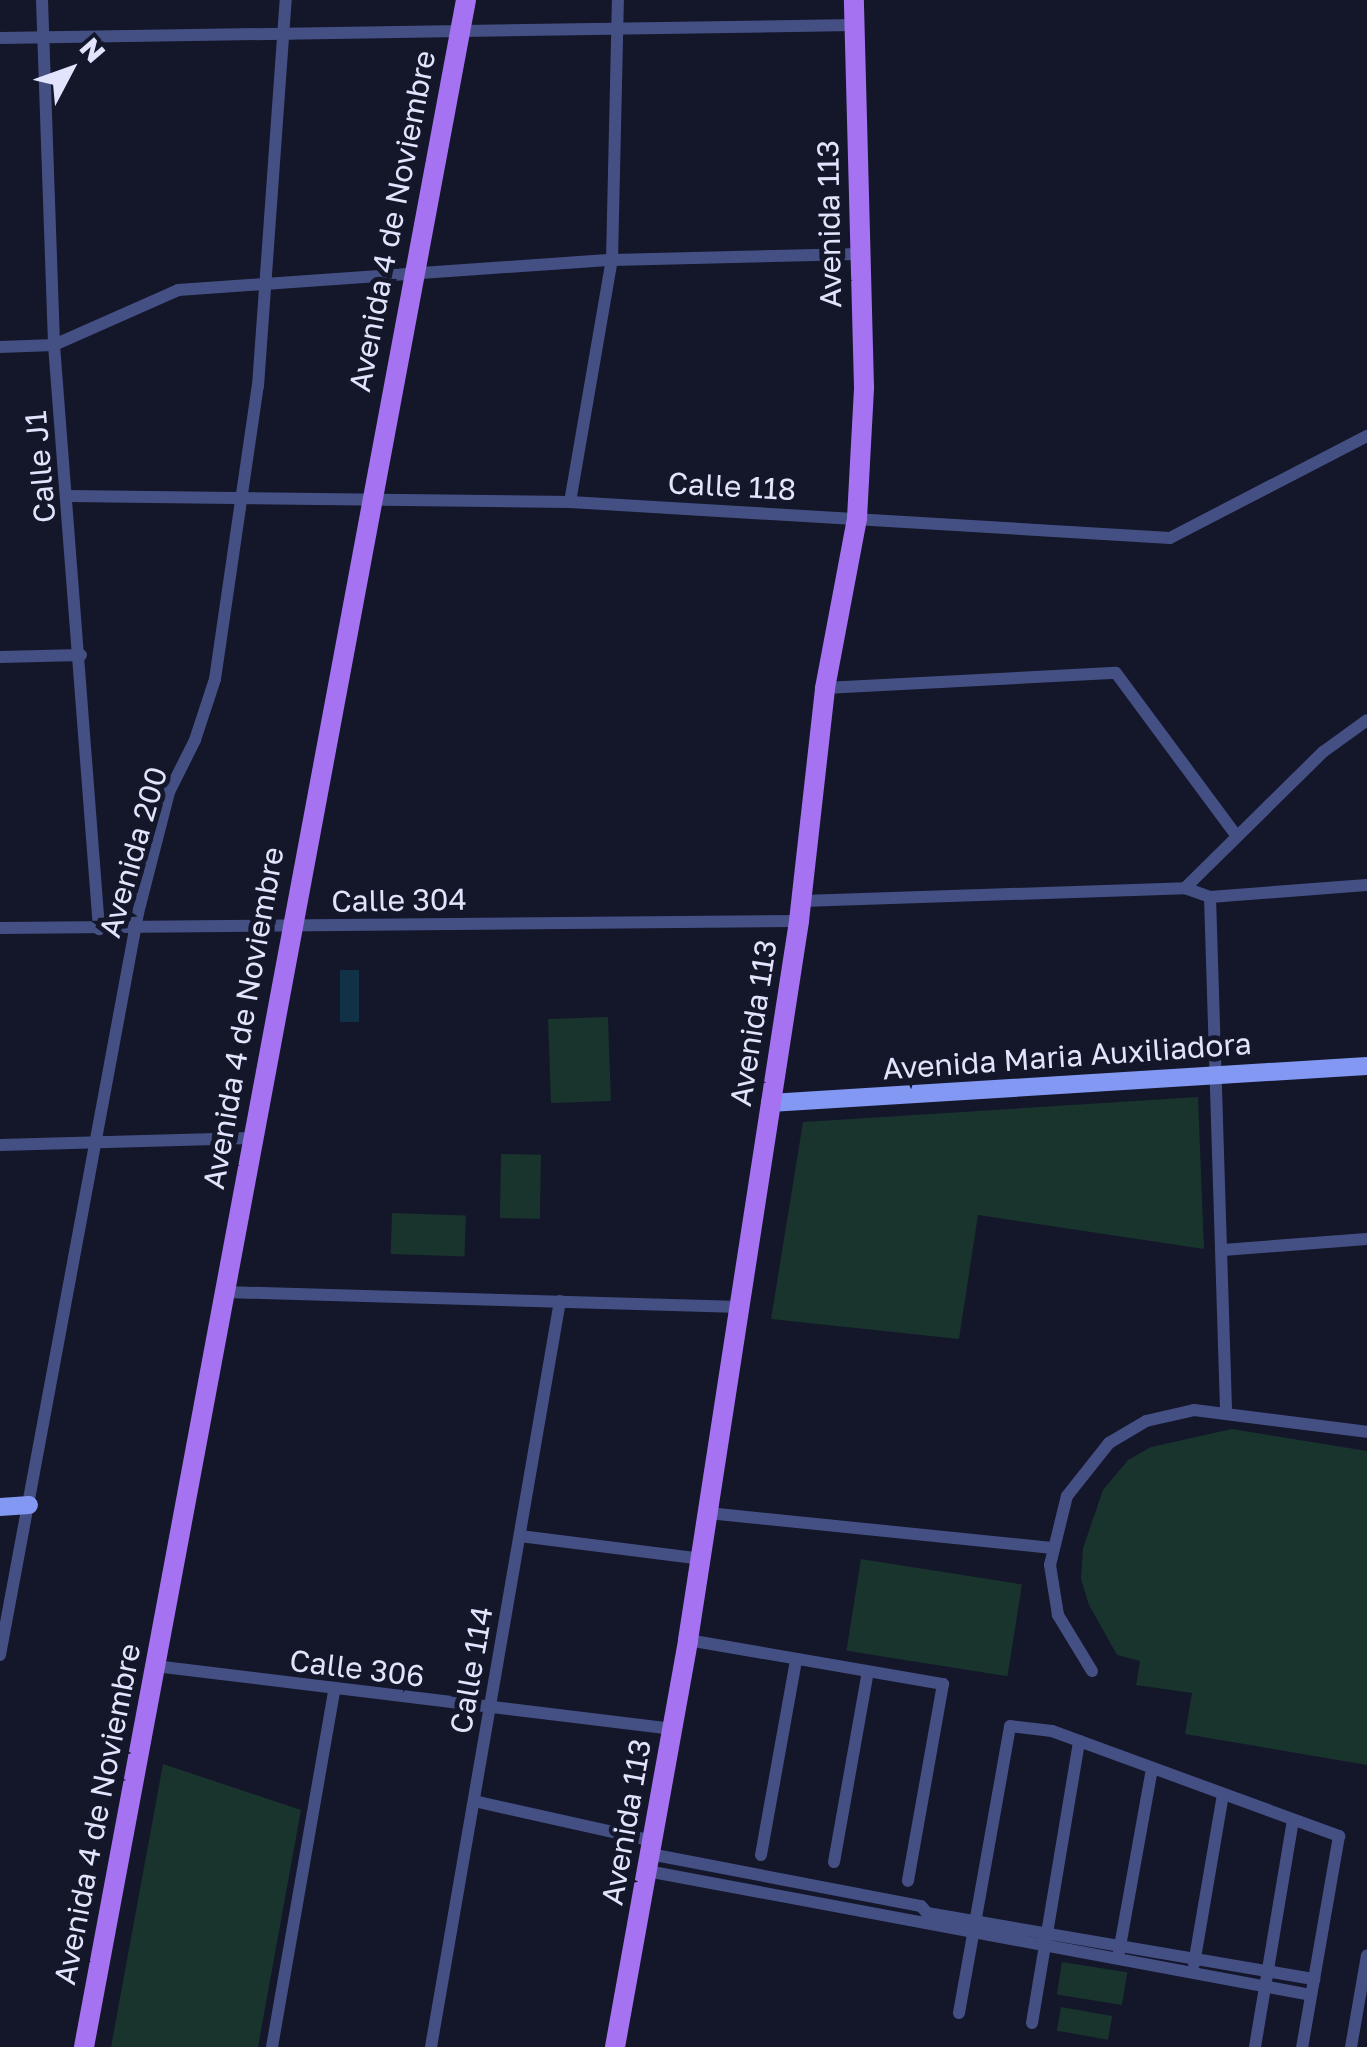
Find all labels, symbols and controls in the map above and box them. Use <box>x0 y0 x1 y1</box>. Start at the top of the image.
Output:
north arrow <box>20 20 120 120</box>
text: N <box>74 31 112 69</box>
street label: Avenida 4 de Noviembre <box>341 47 443 395</box>
street label: Avenida 113 <box>810 140 848 308</box>
street label: Calle J1 <box>17 409 63 525</box>
street label: Calle 118 <box>667 465 797 507</box>
street label: Avenida 200 <box>91 763 175 941</box>
street label: Avenida 4 de Noviembre <box>195 844 291 1192</box>
street label: Calle 304 <box>331 881 467 919</box>
street label: Avenida 113 <box>722 937 784 1109</box>
street label: Avenida Maria Auxiliadora <box>881 1025 1253 1087</box>
street label: Calle 114 <box>442 1604 500 1736</box>
street label: Avenida 4 de Noviembre <box>46 1640 148 1988</box>
street label: Calle 306 <box>288 1642 426 1694</box>
street label: Avenida 113 <box>594 1736 658 1908</box>

